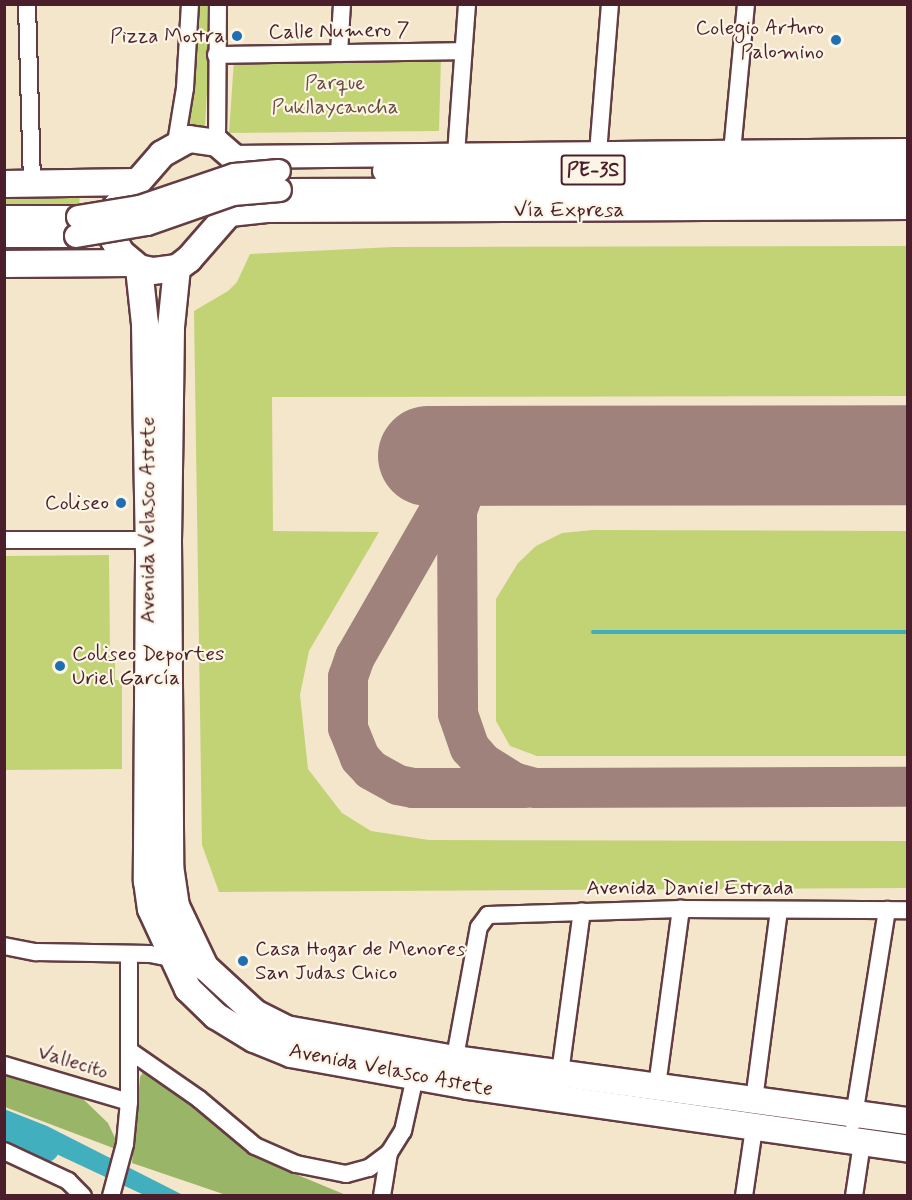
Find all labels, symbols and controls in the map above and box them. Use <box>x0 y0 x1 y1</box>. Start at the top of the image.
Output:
place label: Colegio Arturo Palomino <box>695 15 824 65</box>
street label: Calle Numero 7 <box>269 17 409 45</box>
place label: Pizza Mostra <box>109 23 225 49</box>
marker: Pizza Mostra <box>230 29 244 43</box>
marker: Colegio Arturo Palomino <box>829 33 843 47</box>
park label: Parque Pukllaycancha <box>272 70 398 120</box>
road number: PE-3S <box>560 153 626 187</box>
street label: Vía Expresa <box>514 197 624 223</box>
street label: Avenida Velasco Astete <box>135 418 161 622</box>
place label: Coliseo <box>45 490 109 516</box>
marker: Coliseo <box>114 496 128 510</box>
place label: Coliseo Deportes Uriel García <box>72 641 224 691</box>
marker: Coliseo Deportes Uriel García <box>53 659 67 673</box>
street label: Avenida Daniel Estrada <box>587 875 793 901</box>
place label: Casa Hogar de Menores San Judas Chico <box>255 936 466 986</box>
marker: Casa Hogar de Menores San Judas Chico <box>236 954 250 968</box>
street label: Avenida Velasco Astete <box>289 1038 493 1102</box>
street label: Vallecito <box>35 1039 111 1085</box>

